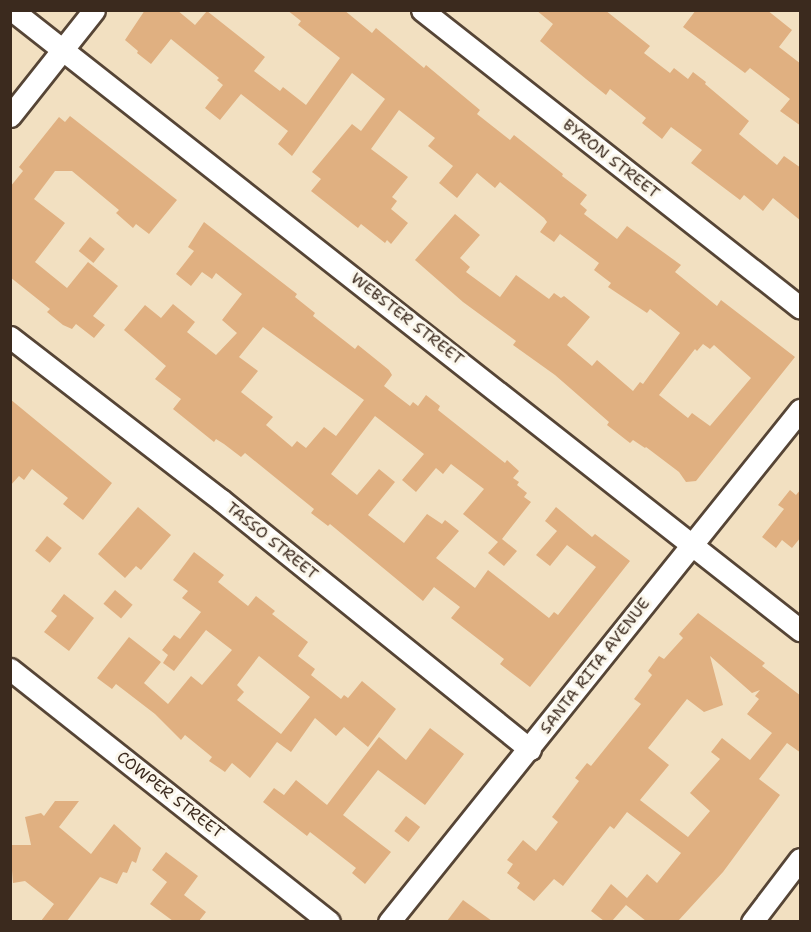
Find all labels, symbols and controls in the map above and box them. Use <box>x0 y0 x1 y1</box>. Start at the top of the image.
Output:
street label: BYRON STREET <box>559 115 663 203</box>
street label: WEBSTER STREET <box>347 269 467 369</box>
street label: TASSO STREET <box>222 498 322 584</box>
street label: SANTA RITA AVENUE <box>536 594 654 738</box>
street label: COWPER STREET <box>113 747 227 843</box>

